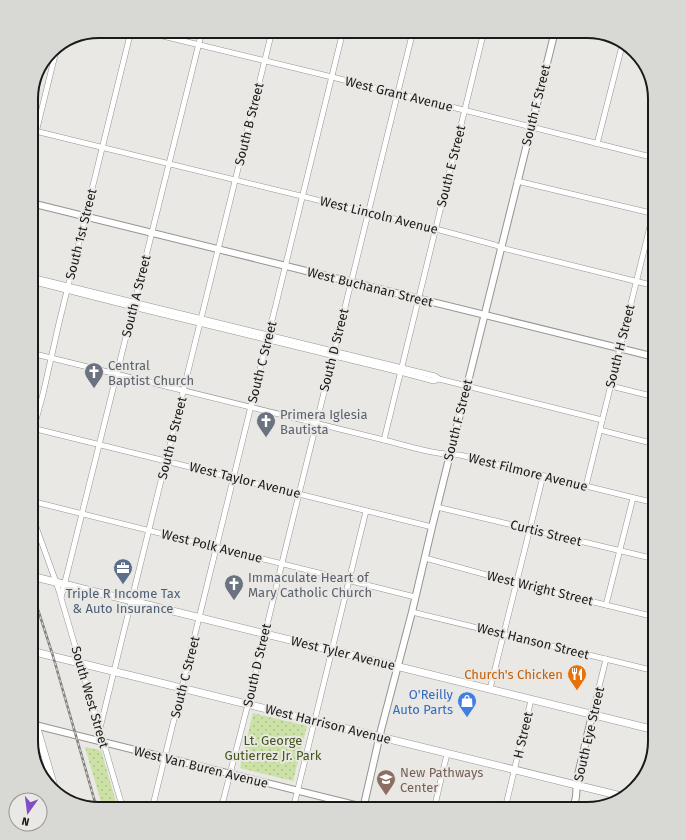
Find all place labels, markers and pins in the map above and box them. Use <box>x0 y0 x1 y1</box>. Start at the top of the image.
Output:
place label: Central Baptist Church <box>108 358 194 388</box>
church icon: Central Baptist Church <box>83 361 105 389</box>
place label: Primera Iglesia Bautista <box>280 407 368 437</box>
church icon: Primera Iglesia Bautista <box>255 410 277 438</box>
office icon: Triple R Income Tax & Auto Insurance <box>112 557 134 585</box>
place label: Immaculate Heart of Mary Catholic Church <box>248 570 372 600</box>
church icon: Immaculate Heart of Mary Catholic Church <box>223 573 245 601</box>
place label: Triple R Income Tax & Auto Insurance <box>66 586 181 616</box>
restaurant icon: Church's Chicken <box>566 663 588 691</box>
place label: Church's Chicken <box>464 667 563 682</box>
place label: O'Reilly Auto Parts <box>393 687 454 717</box>
shop icon: O'Reilly Auto Parts <box>456 690 478 718</box>
place label: New Pathways Center <box>400 765 483 795</box>
school or university icon: New Pathways Center <box>375 768 397 796</box>

